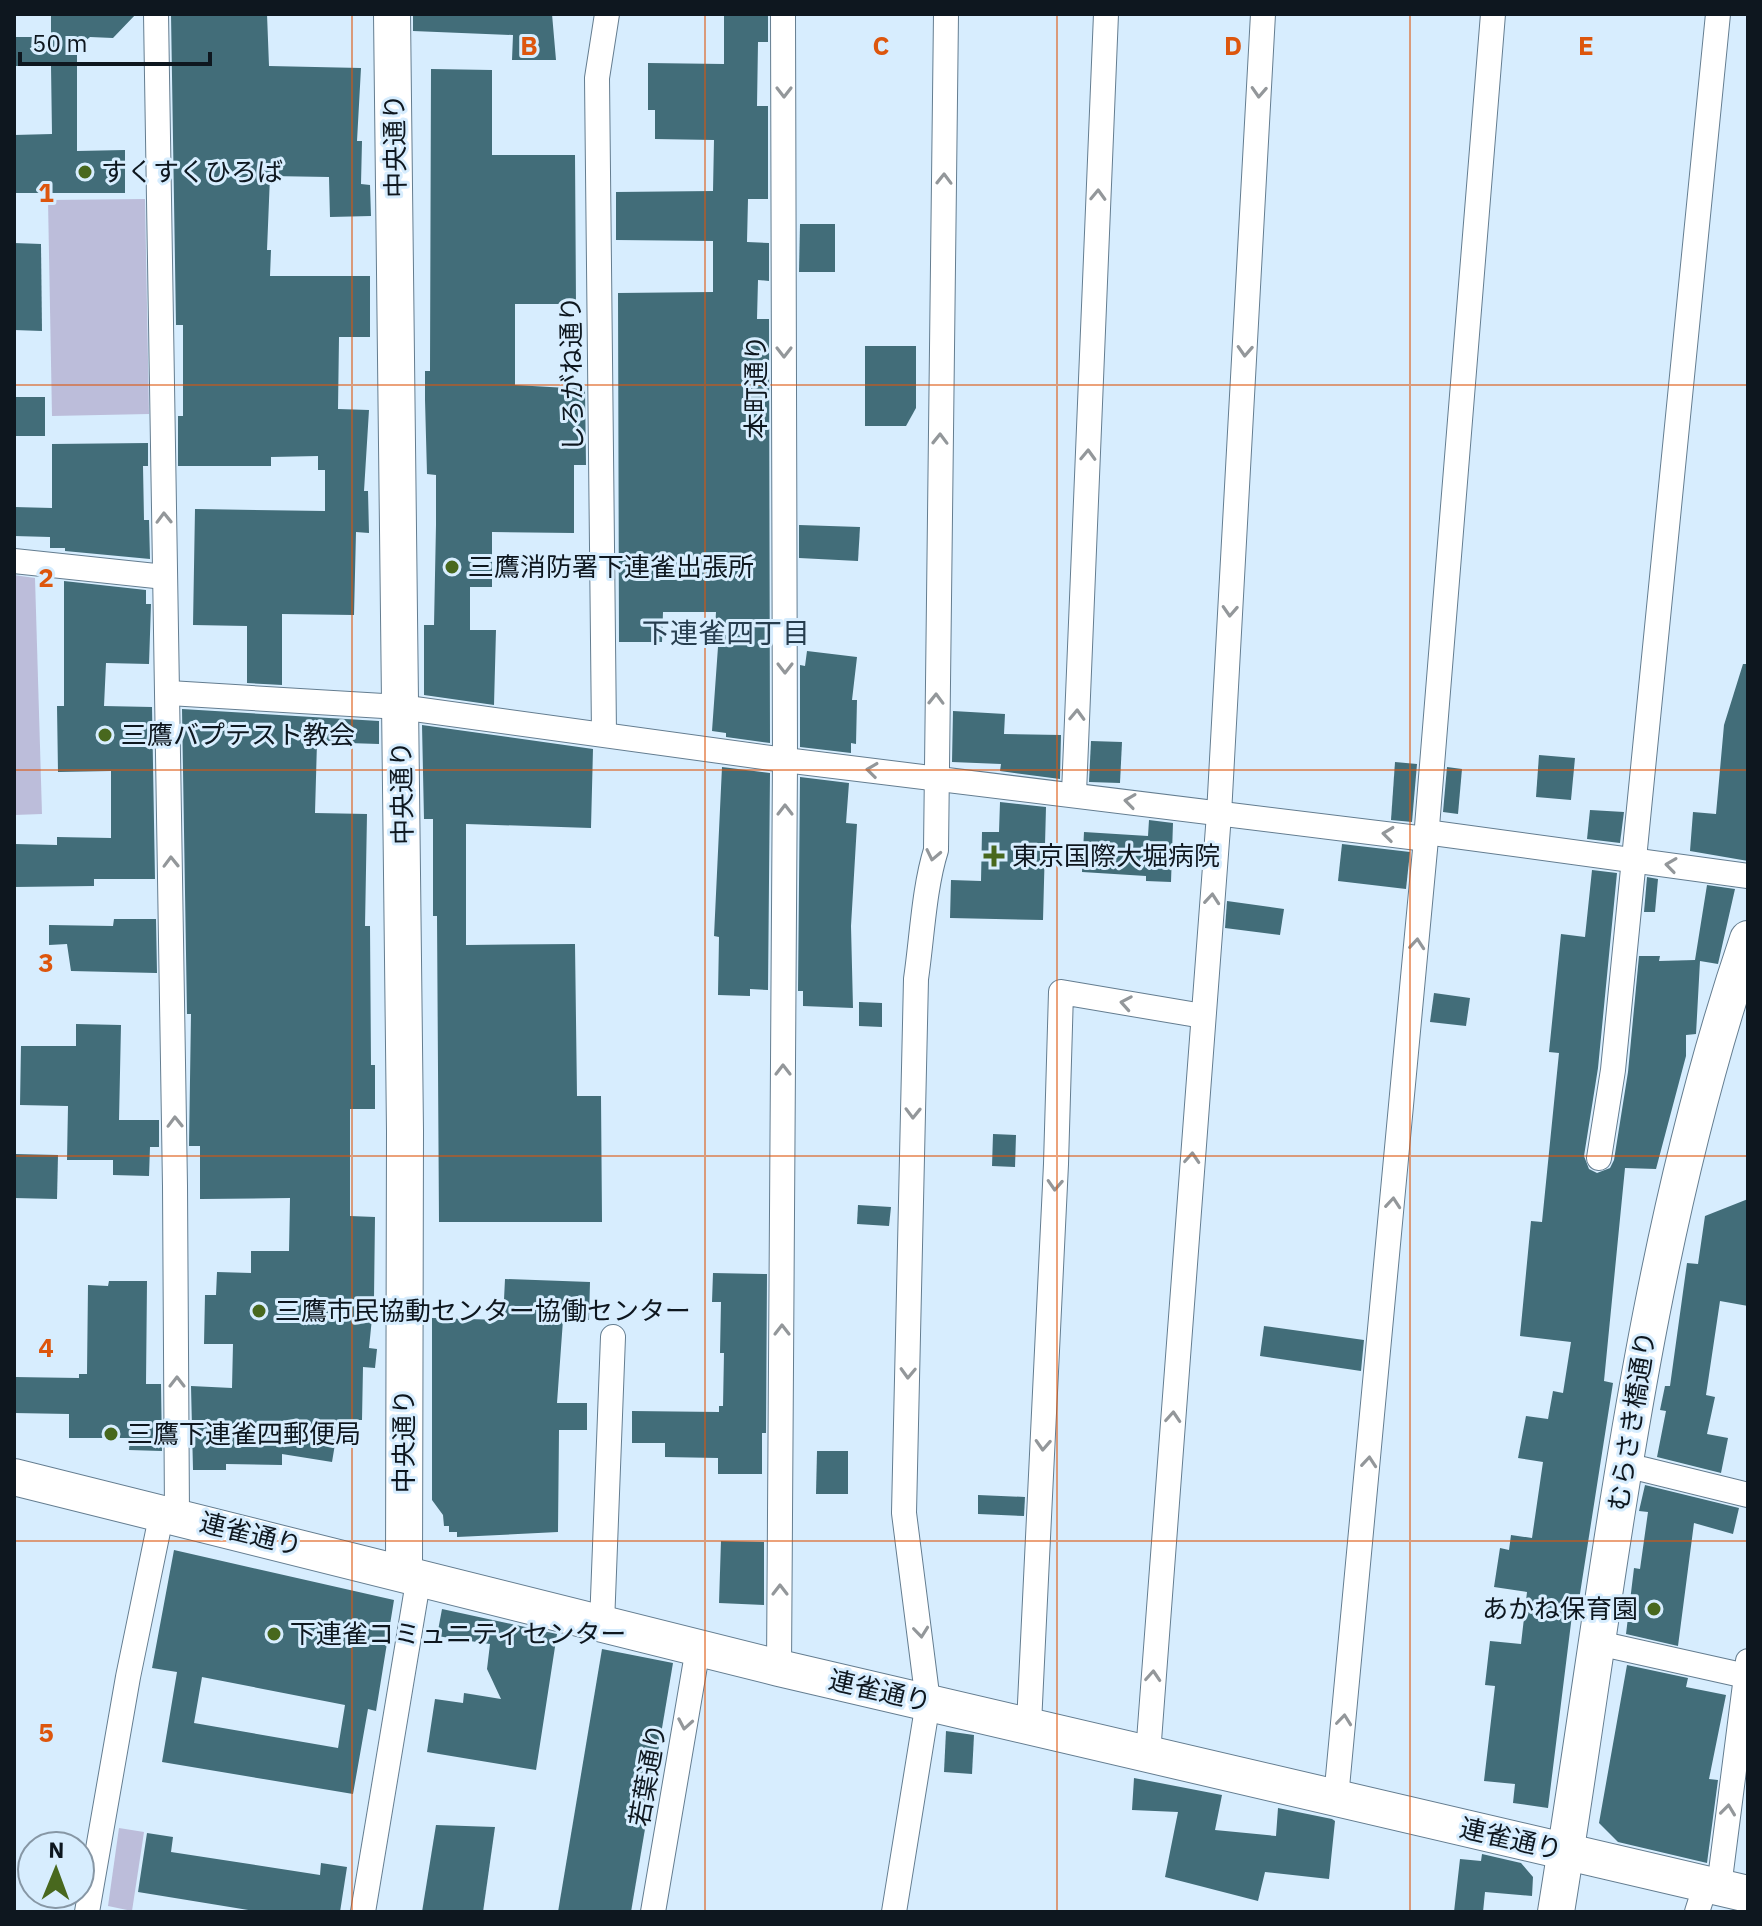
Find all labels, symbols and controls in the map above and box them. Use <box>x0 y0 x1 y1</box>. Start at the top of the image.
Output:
scale bar <box>20 16 210 66</box>
text: 50 m <box>32 27 87 59</box>
text: B <box>520 28 538 62</box>
text: C <box>873 28 890 62</box>
text: D <box>1224 28 1242 62</box>
text: E <box>1578 28 1594 62</box>
one-way arrow <box>775 86 793 99</box>
one-way arrow <box>1251 86 1268 99</box>
street label: 中央通り <box>376 94 412 198</box>
place label: すくすくひろば <box>101 154 283 188</box>
marker: すくすくひろば <box>76 163 94 181</box>
one-way arrow <box>935 172 952 185</box>
text: 1 <box>38 175 54 209</box>
one-way arrow <box>1090 188 1107 201</box>
street label: しろがね通り <box>553 296 589 452</box>
street label: 本町通り <box>738 335 772 439</box>
one-way arrow <box>775 346 793 359</box>
one-way arrow <box>1236 346 1253 358</box>
one-way arrow <box>931 432 949 445</box>
one-way arrow <box>1079 448 1096 461</box>
one-way arrow <box>156 511 173 524</box>
place label: 三鷹消防署下連雀出張所 <box>468 549 754 583</box>
marker: 三鷹消防署下連雀出張所 <box>443 558 461 576</box>
text: 2 <box>38 560 54 594</box>
one-way arrow <box>1222 605 1239 618</box>
district label: 下連雀四丁目 <box>642 614 810 651</box>
one-way arrow <box>776 662 794 675</box>
one-way arrow <box>927 692 945 705</box>
one-way arrow <box>1069 708 1086 721</box>
place label: 三鷹バプテスト教会 <box>121 717 355 751</box>
marker: 三鷹バプテスト教会 <box>96 726 114 744</box>
street label: 中央通り <box>383 741 419 845</box>
one-way arrow <box>865 761 878 778</box>
one-way arrow <box>1123 793 1137 810</box>
one-way arrow <box>776 803 794 816</box>
one-way arrow <box>1381 826 1394 843</box>
place label: 東京国際大堀病院 <box>1012 838 1220 872</box>
marker: 東京国際大堀病院 <box>983 845 1005 867</box>
one-way arrow <box>925 847 942 861</box>
one-way arrow <box>162 855 180 868</box>
one-way arrow <box>1664 857 1678 874</box>
one-way arrow <box>1204 892 1221 905</box>
one-way arrow <box>1408 937 1425 950</box>
text: 3 <box>38 945 54 979</box>
one-way arrow <box>1119 995 1133 1012</box>
one-way arrow <box>774 1063 792 1076</box>
one-way arrow <box>905 1107 922 1120</box>
one-way arrow <box>166 1115 183 1128</box>
one-way arrow <box>1183 1151 1200 1164</box>
one-way arrow <box>1047 1180 1064 1192</box>
one-way arrow <box>1384 1196 1401 1209</box>
place label: 三鷹市民協動センター協働センター <box>275 1293 691 1327</box>
marker: 三鷹市民協動センター協働センター <box>250 1302 268 1320</box>
one-way arrow <box>773 1323 791 1336</box>
street label: むらさき橋通り <box>1600 1328 1662 1513</box>
text: 4 <box>38 1330 54 1364</box>
one-way arrow <box>900 1367 917 1380</box>
one-way arrow <box>168 1375 186 1388</box>
street label: 中央通り <box>386 1389 420 1493</box>
one-way arrow <box>1164 1410 1181 1423</box>
place label: 三鷹下連雀四郵便局 <box>127 1416 361 1450</box>
marker: 三鷹下連雀四郵便局 <box>102 1425 120 1443</box>
one-way arrow <box>1034 1439 1051 1452</box>
one-way arrow <box>1361 1455 1378 1468</box>
street label: 連雀通り <box>197 1504 306 1562</box>
one-way arrow <box>771 1583 789 1596</box>
place label: あかね保育園 <box>1482 1591 1638 1625</box>
marker: あかね保育園 <box>1645 1600 1663 1618</box>
place label: 下連雀コミュニティセンター <box>290 1616 626 1650</box>
marker: 下連雀コミュニティセンター <box>265 1625 283 1643</box>
one-way arrow <box>912 1625 929 1638</box>
street label: 連雀通り <box>826 1662 935 1718</box>
one-way arrow <box>1145 1669 1162 1682</box>
one-way arrow <box>1336 1713 1353 1726</box>
text: 5 <box>38 1715 54 1749</box>
one-way arrow <box>677 1718 694 1731</box>
street label: 若葉通り <box>621 1721 673 1829</box>
one-way arrow <box>1719 1803 1736 1817</box>
street label: 連雀通り <box>1457 1810 1566 1866</box>
north arrow <box>16 1830 96 1910</box>
text: N <box>48 1835 65 1864</box>

